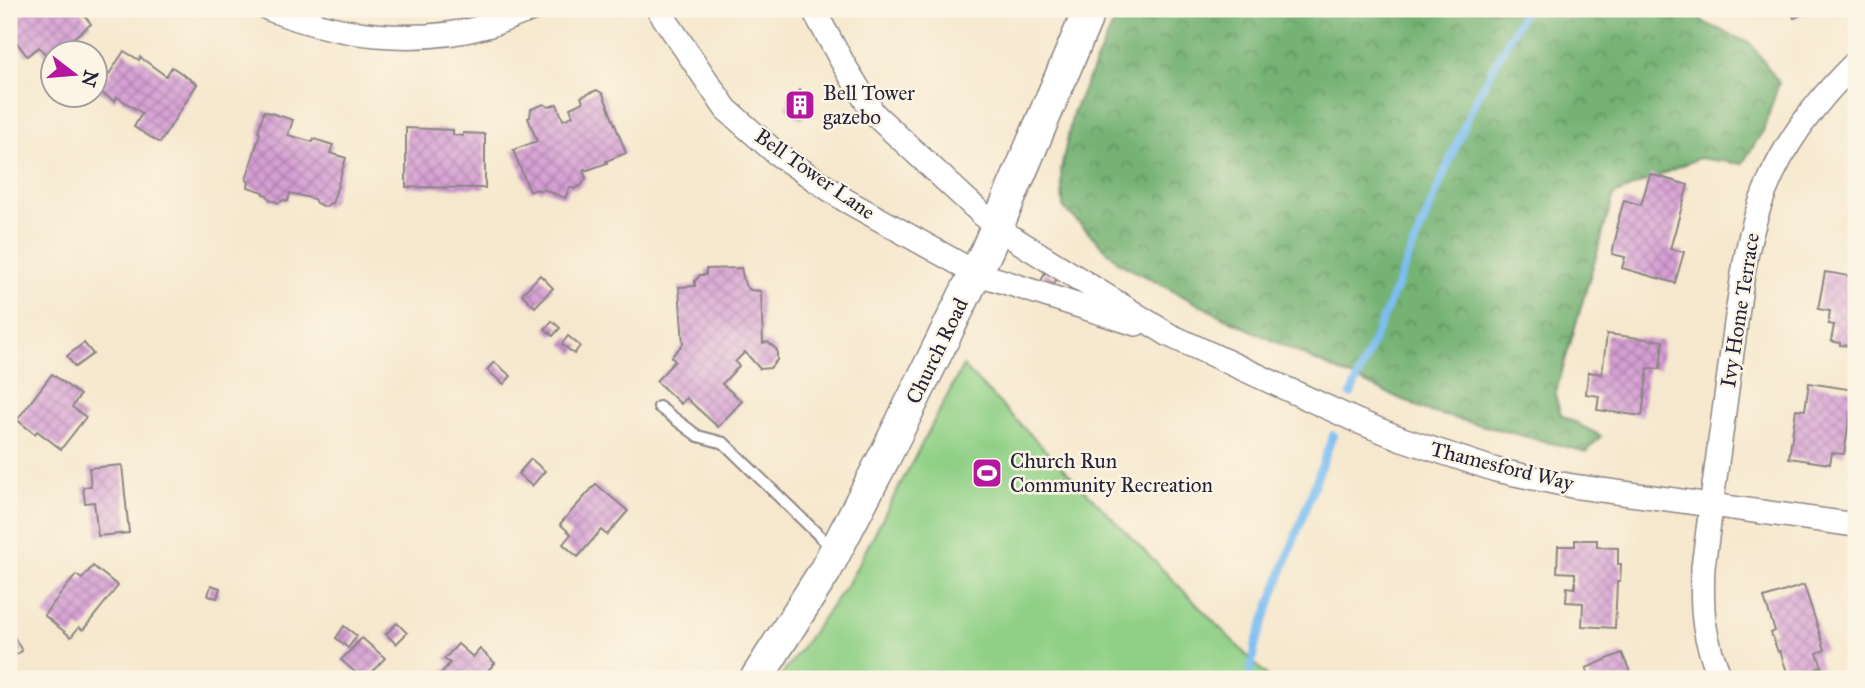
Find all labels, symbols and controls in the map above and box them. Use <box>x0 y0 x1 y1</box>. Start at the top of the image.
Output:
north arrow <box>38 38 108 108</box>
text: N <box>77 68 103 89</box>
place label: Bell Tower gazebo <box>823 80 915 130</box>
building icon: Bell Tower gazebo <box>783 88 817 122</box>
street label: Bell Tower Lane <box>750 123 880 225</box>
street label: Ivy Home Terrace <box>1715 231 1765 389</box>
street label: Church Road <box>900 293 974 408</box>
street label: Thamesford Way <box>1428 436 1577 497</box>
place label: Church Run Community Recreation <box>1010 448 1213 498</box>
sports icon: Church Run Community Recreation <box>970 456 1004 490</box>

